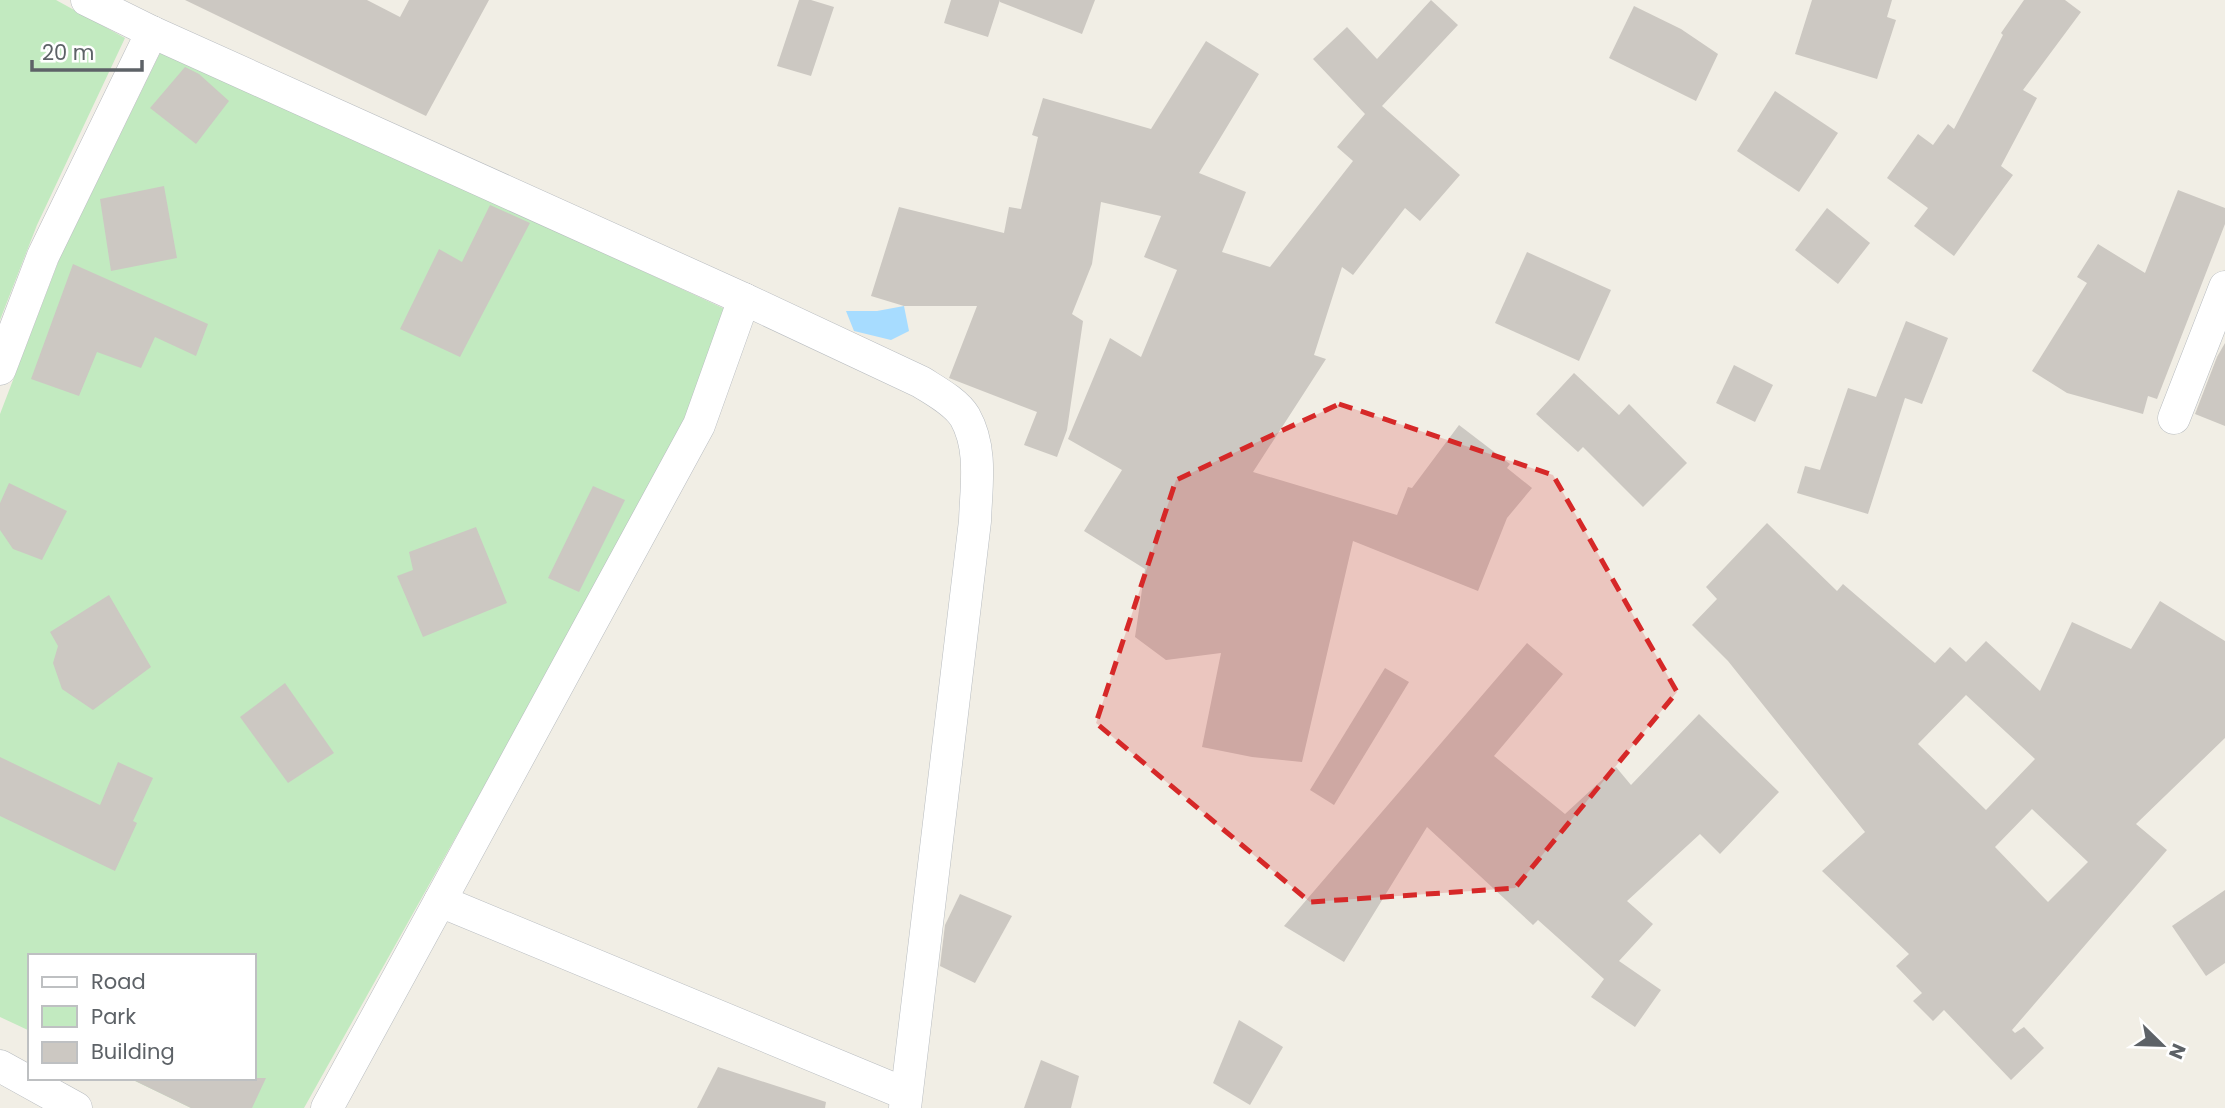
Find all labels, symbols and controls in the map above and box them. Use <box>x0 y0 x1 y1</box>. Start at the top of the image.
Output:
scale bar <box>32 28 142 72</box>
text: 20 m <box>42 38 95 67</box>
legend <box>28 954 256 1080</box>
text: Road <box>91 967 146 996</box>
text: Park <box>91 1002 136 1031</box>
north arrow <box>2127 1010 2197 1080</box>
text: Building <box>91 1037 175 1066</box>
text: N <box>2162 1040 2192 1063</box>

